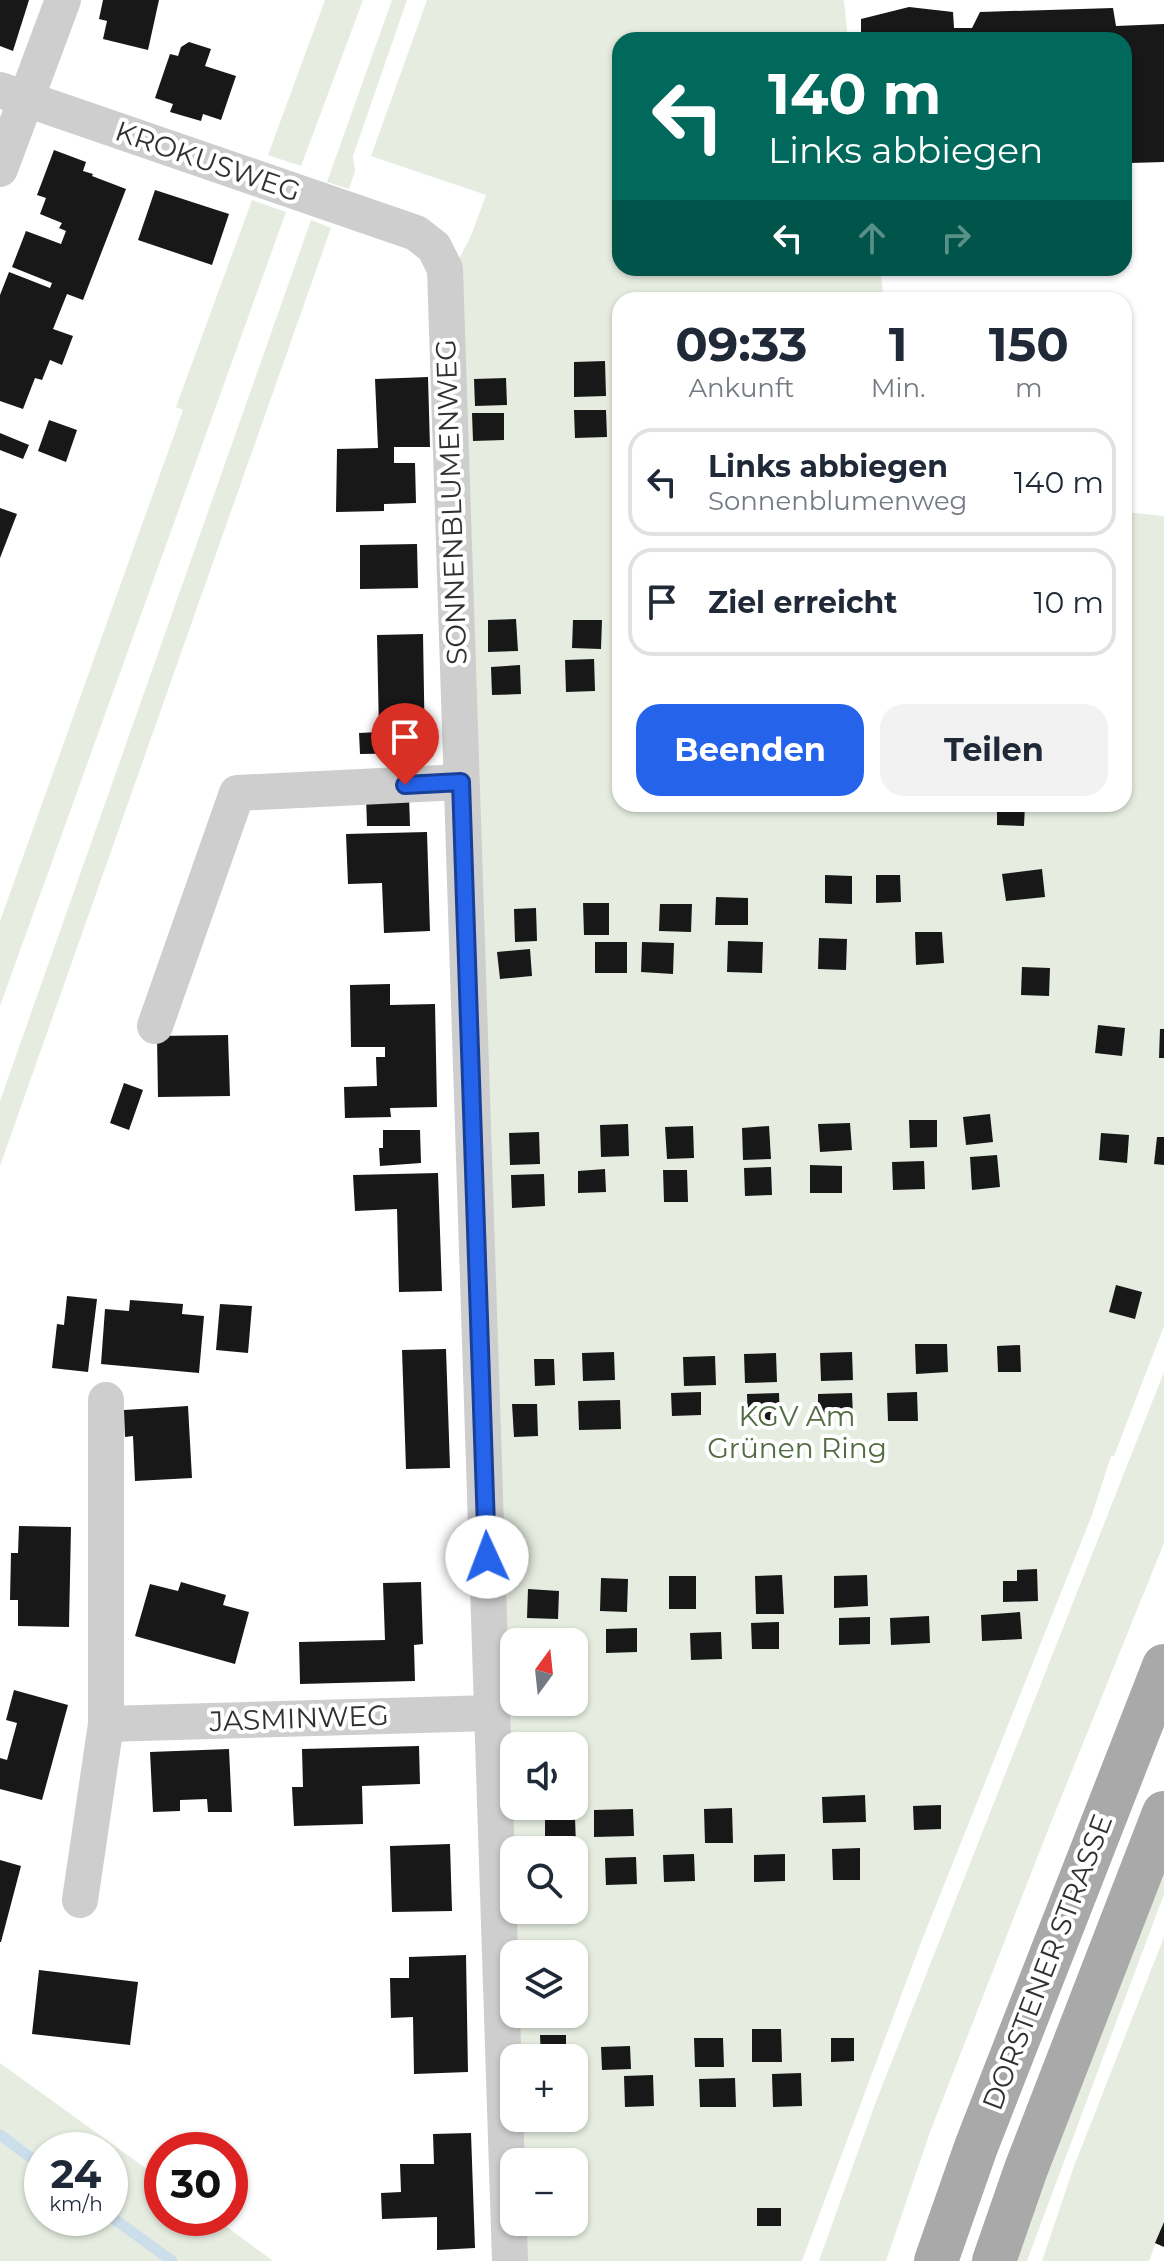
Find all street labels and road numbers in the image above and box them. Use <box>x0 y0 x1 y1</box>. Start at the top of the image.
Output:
street label: KROKUSWEG <box>111 113 305 209</box>
street label: SONNENBLUMENWEG <box>428 339 474 665</box>
street label: JASMINWEG <box>208 1698 389 1738</box>
street label: DORSTENER STRASSE <box>975 1809 1119 2115</box>

